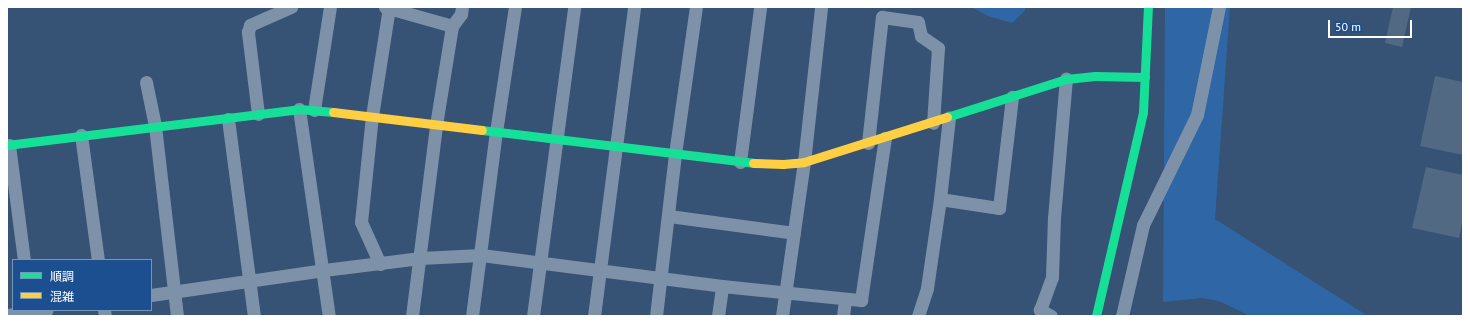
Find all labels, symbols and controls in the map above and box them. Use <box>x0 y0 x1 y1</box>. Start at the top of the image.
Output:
scale bar <box>1330 12 1414 38</box>
text: 50 m <box>1335 19 1361 34</box>
legend <box>12 259 152 311</box>
text: 順調 <box>50 269 74 284</box>
text: 混雑 <box>50 289 74 304</box>

